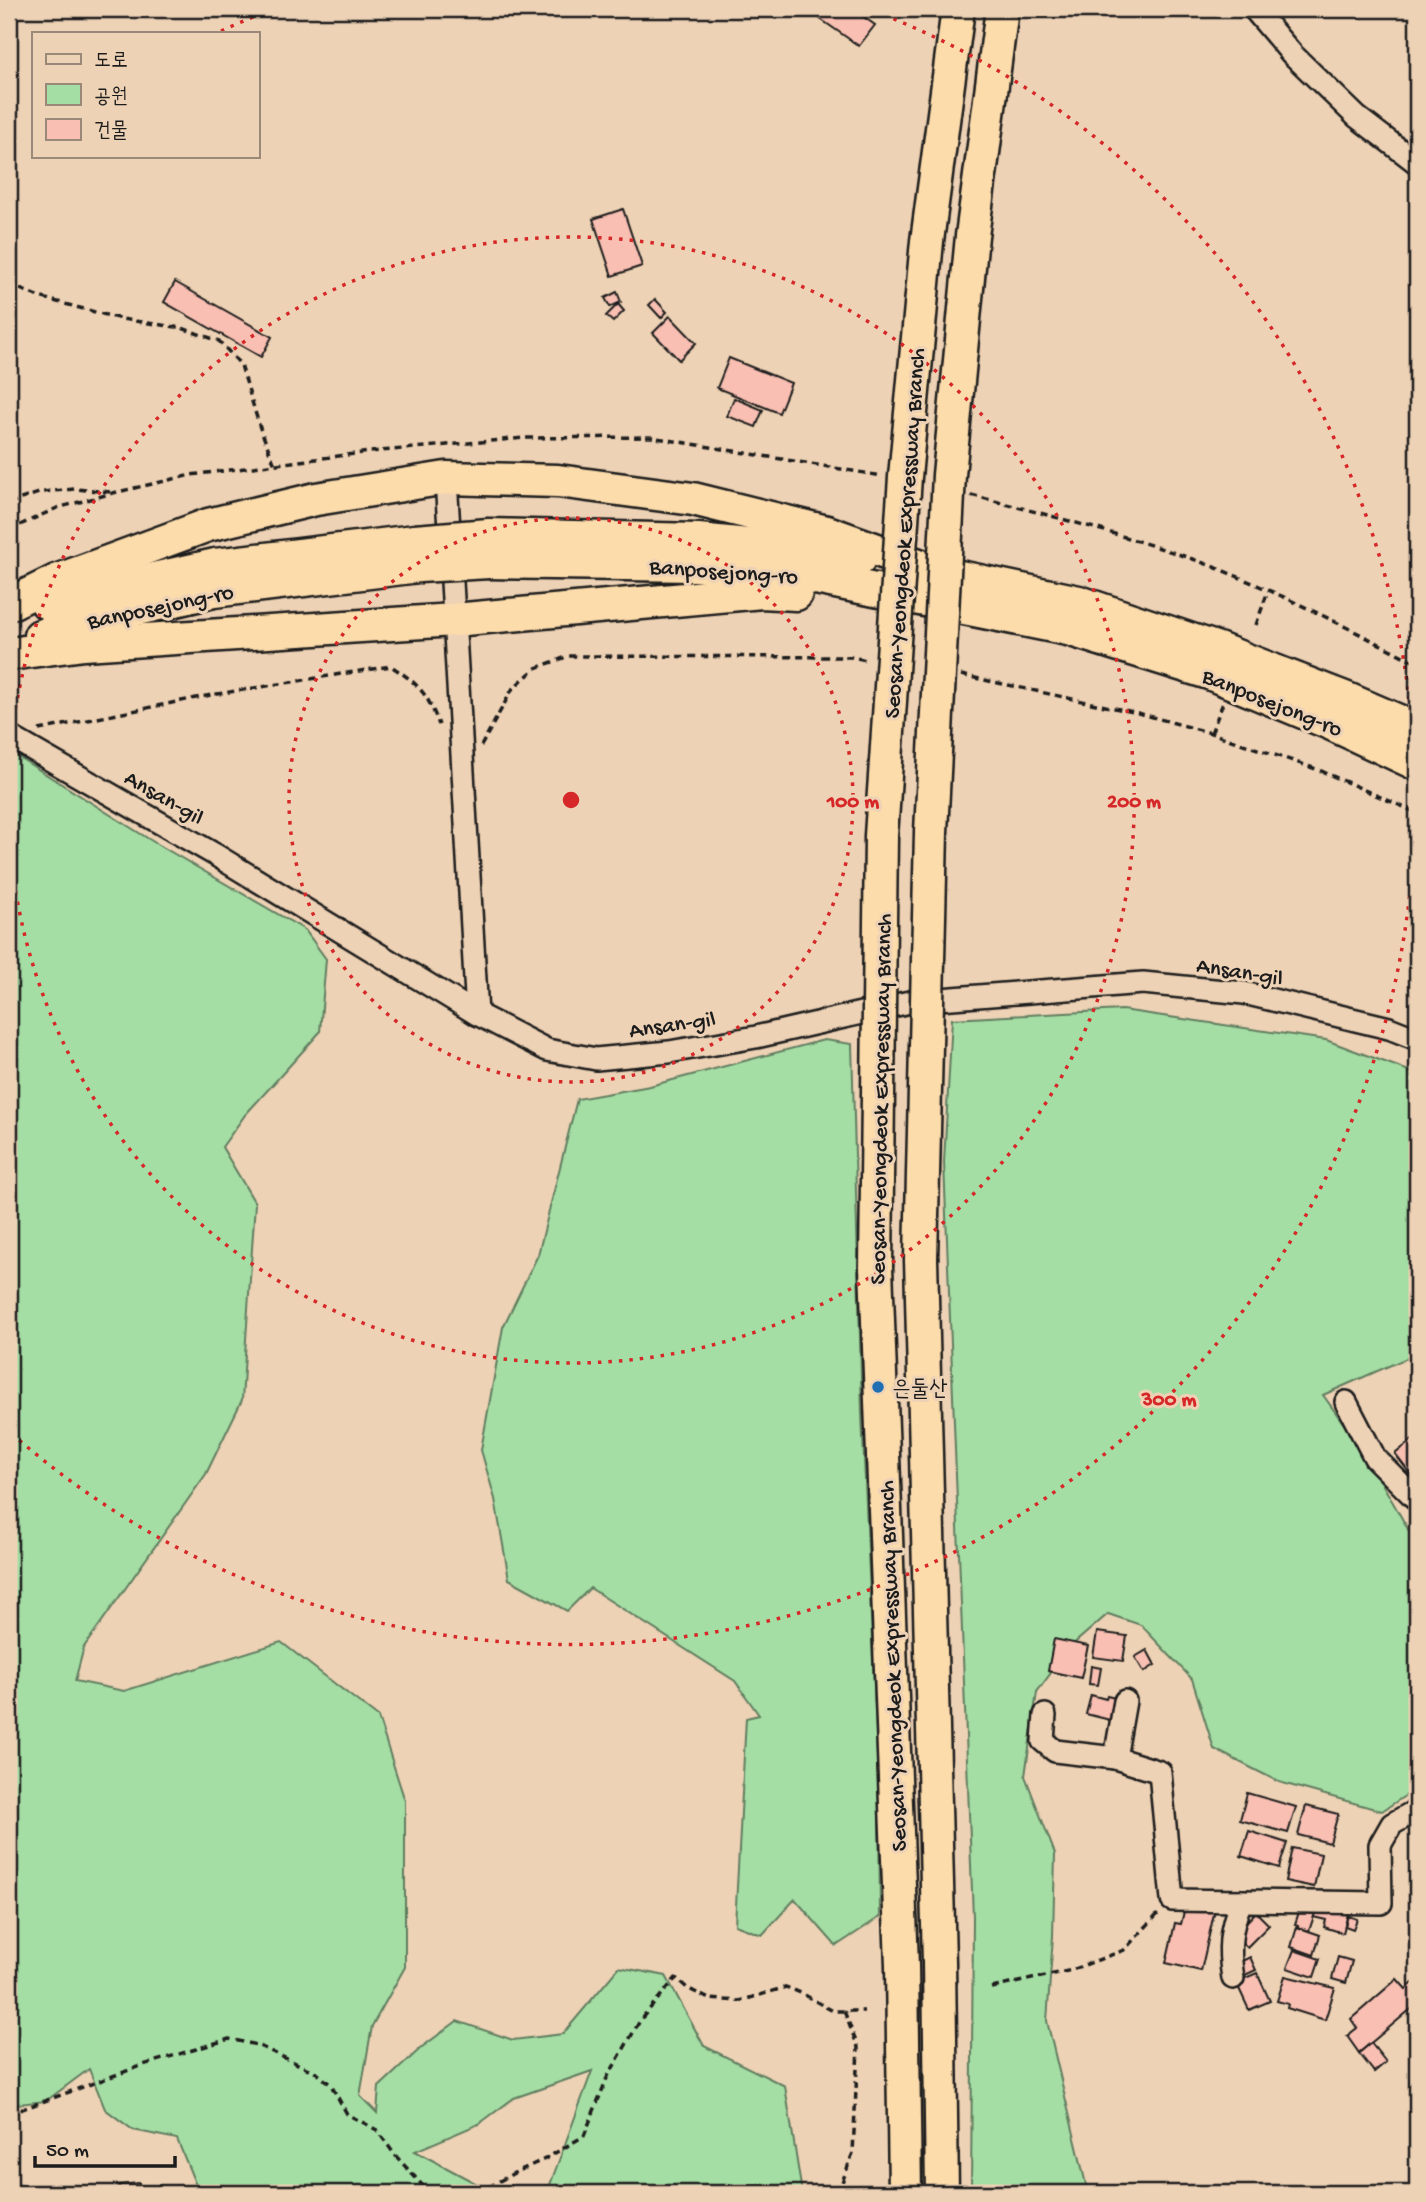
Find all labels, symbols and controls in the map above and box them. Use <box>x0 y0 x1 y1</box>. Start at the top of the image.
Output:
legend <box>32 32 259 158</box>
text: 도로 <box>94 50 128 75</box>
text: 공원 <box>94 86 128 111</box>
text: 건물 <box>94 120 128 145</box>
street label: Seosan-Yeongdeok Expressway Branch <box>880 347 933 719</box>
street label: Banposejong-ro <box>647 555 799 592</box>
street label: Banposejong-ro <box>84 580 236 637</box>
street label: Banposejong-ro <box>1197 663 1346 745</box>
street label: Ansan-gil <box>119 766 208 832</box>
centre of rings <box>559 788 583 812</box>
text: 100 m <box>826 791 879 816</box>
text: 200 m <box>1107 791 1161 816</box>
street label: Seosan-Yeongdeok Expressway Branch <box>866 913 899 1285</box>
street label: Ansan-gil <box>1194 953 1285 994</box>
street label: Ansan-gil <box>628 1007 717 1046</box>
place label: 은둘산 <box>892 1377 948 1404</box>
marker: 은둘산 <box>870 1379 886 1395</box>
text: 300 m <box>1141 1389 1196 1414</box>
street label: Seosan-Yeongdeok Expressway Branch <box>875 1480 914 1852</box>
scale bar <box>35 2125 175 2169</box>
text: 50 m <box>46 2140 89 2165</box>

